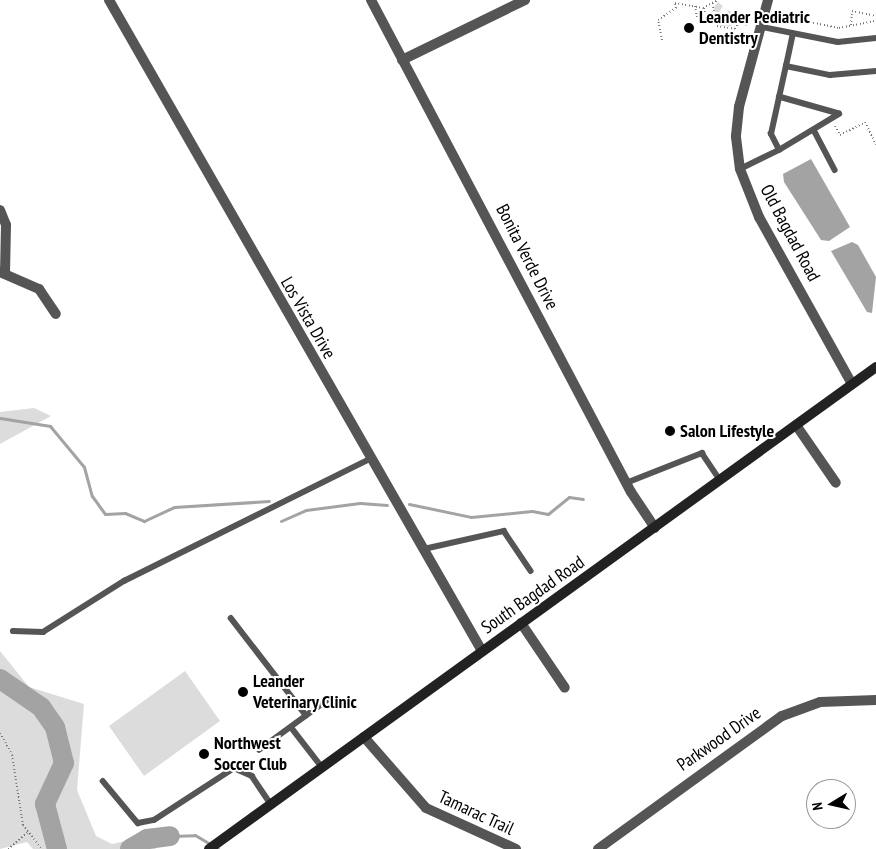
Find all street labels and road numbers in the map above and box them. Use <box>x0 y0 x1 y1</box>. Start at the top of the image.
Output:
street label: Old Bagdad Road <box>755 181 825 285</box>
street label: Bonita Verde Drive <box>491 201 563 313</box>
street label: Los Vista Drive <box>276 273 340 363</box>
street label: South Bagdad Road <box>477 552 589 638</box>
street label: Parkwood Drive <box>673 702 765 776</box>
street label: Tamarac Trail <box>434 786 518 840</box>

